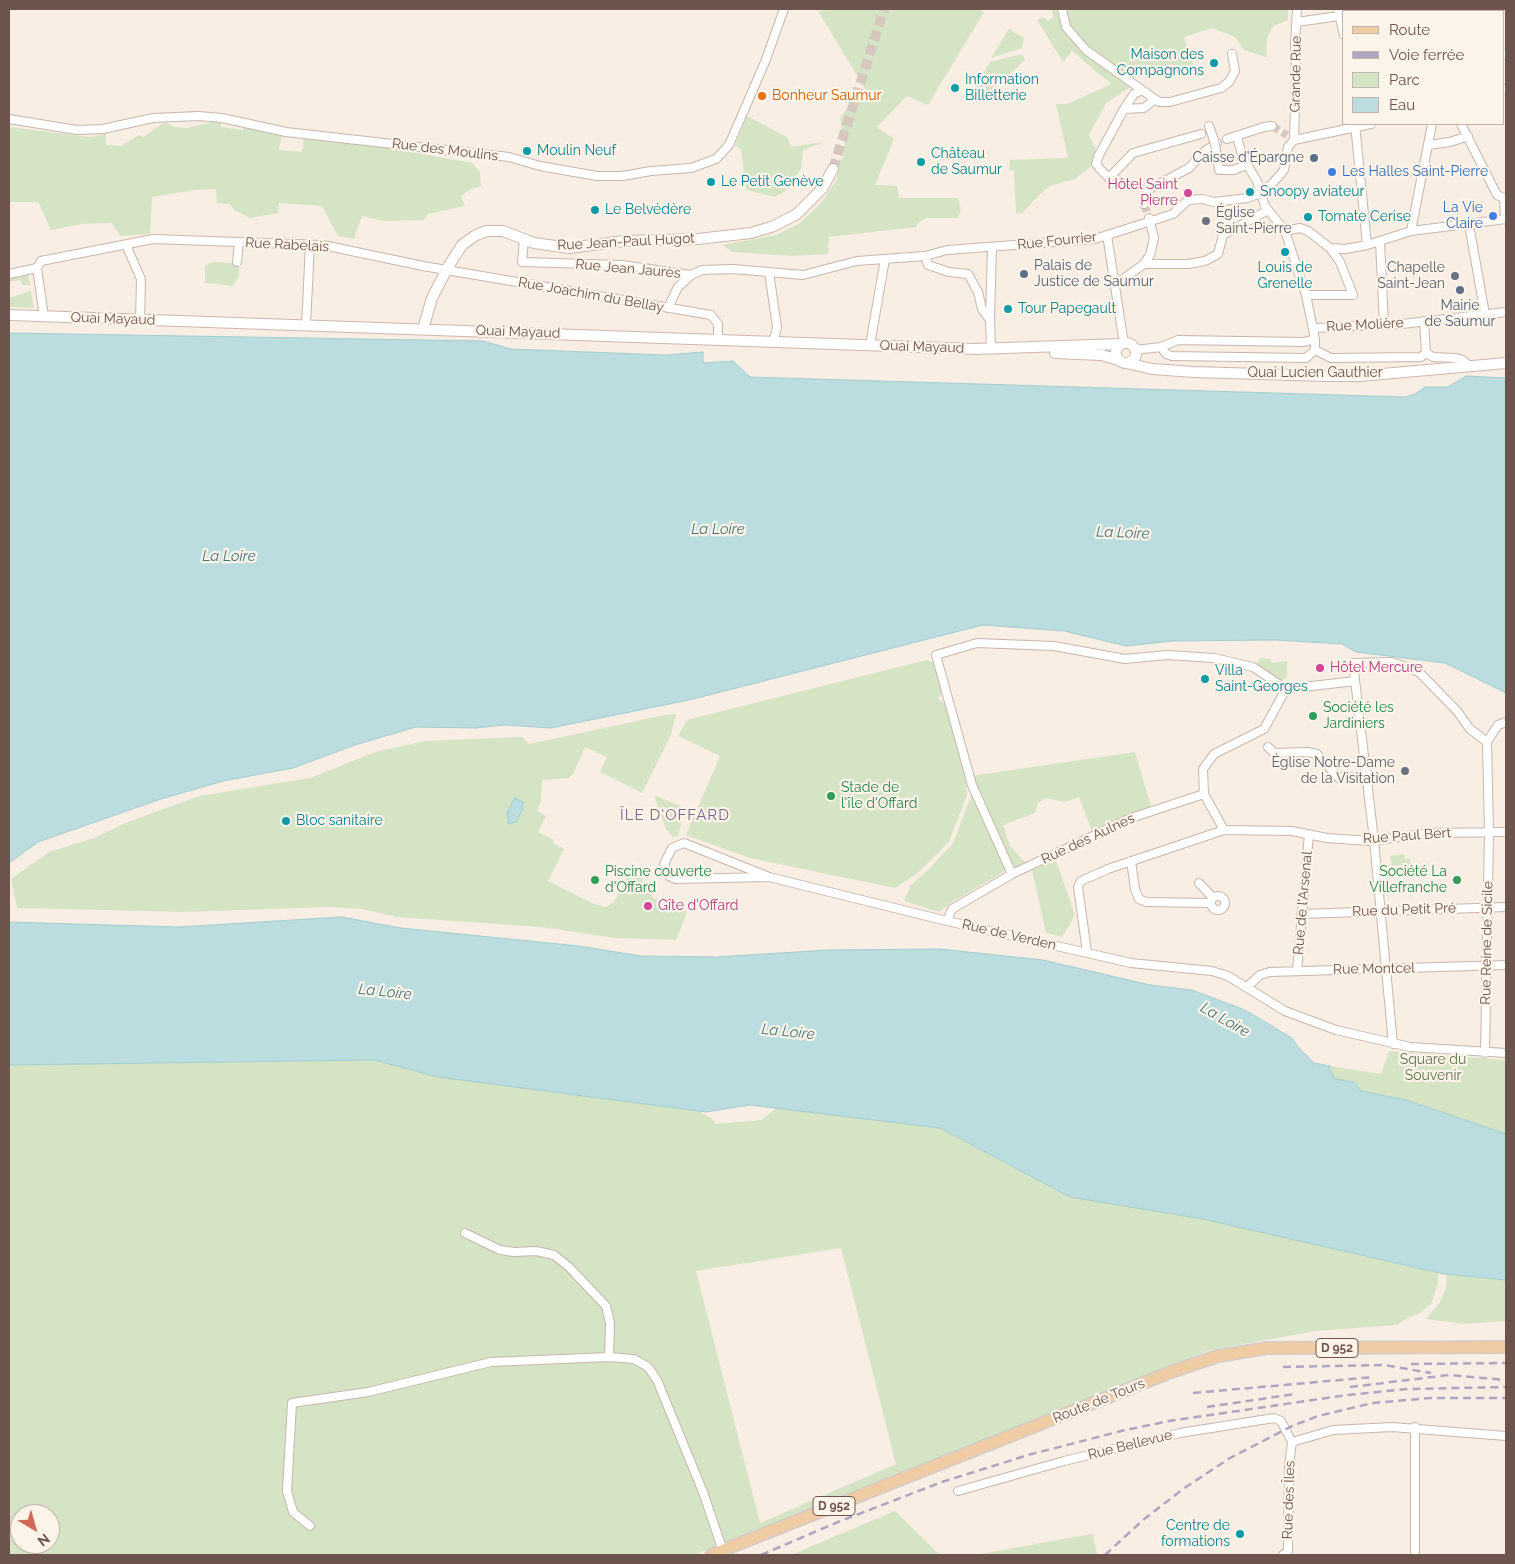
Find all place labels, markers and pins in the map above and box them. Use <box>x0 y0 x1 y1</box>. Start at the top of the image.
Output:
place label: Maison des Compagnons <box>1117 47 1204 80</box>
marker: Maison des Compagnons <box>1208 57 1220 69</box>
place label: Information Billetterie <box>965 72 1039 104</box>
marker: Information Billetterie <box>949 82 961 94</box>
place label: Bonheur Saumur <box>772 88 882 104</box>
marker: Bonheur Saumur <box>756 90 768 102</box>
place label: Moulin Neuf <box>537 143 616 159</box>
marker: Moulin Neuf <box>521 145 533 157</box>
place label: Château de Saumur <box>931 146 1002 178</box>
place label: Caisse d'Épargne <box>1192 150 1304 166</box>
marker: Caisse d'Épargne <box>1308 152 1320 164</box>
marker: Château de Saumur <box>915 156 927 168</box>
place label: Les Halles Saint-Pierre <box>1342 164 1488 180</box>
marker: Les Halles Saint-Pierre <box>1326 166 1338 178</box>
place label: Le Petit Genève <box>721 174 823 190</box>
marker: Le Petit Genève <box>705 176 717 188</box>
place label: Hôtel Saint Pierre <box>1107 177 1178 210</box>
place label: Snoopy aviateur <box>1260 184 1364 200</box>
marker: Snoopy aviateur <box>1244 186 1256 198</box>
marker: Hôtel Saint Pierre <box>1182 187 1194 199</box>
place label: La Vie Claire <box>1443 200 1483 232</box>
place label: Le Belvédère <box>605 202 691 218</box>
marker: Le Belvédère <box>589 204 601 216</box>
place label: Église Saint-Pierre <box>1216 205 1292 238</box>
place label: Tomate Cerise <box>1318 209 1411 225</box>
marker: La Vie Claire <box>1487 210 1499 222</box>
marker: Tomate Cerise <box>1302 211 1314 223</box>
marker: Église Saint-Pierre <box>1200 215 1212 227</box>
marker: Louis de Grenelle <box>1279 246 1291 258</box>
place label: Palais de Justice de Saumur <box>1034 258 1154 290</box>
place label: Louis de Grenelle <box>1257 260 1313 292</box>
place label: Chapelle Saint-Jean <box>1377 260 1445 292</box>
marker: Palais de Justice de Saumur <box>1018 268 1030 280</box>
marker: Chapelle Saint-Jean <box>1449 270 1461 282</box>
marker: Mairie de Saumur <box>1454 284 1466 296</box>
place label: Mairie de Saumur <box>1424 298 1496 331</box>
place label: Tour Papegault <box>1018 301 1116 317</box>
marker: Tour Papegault <box>1002 303 1014 315</box>
place label: Hôtel Mercure <box>1330 660 1423 676</box>
marker: Hôtel Mercure <box>1314 662 1326 674</box>
place label: Villa Saint-Georges <box>1215 663 1308 696</box>
marker: Villa Saint-Georges <box>1199 673 1211 685</box>
place label: Société les Jardiniers <box>1323 700 1394 732</box>
marker: Société les Jardiniers <box>1307 710 1319 722</box>
place label: Église Notre-Dame de la Visitation <box>1272 755 1395 788</box>
marker: Église Notre-Dame de la Visitation <box>1399 765 1411 777</box>
place label: Stade de l'île d'Offard <box>841 780 917 812</box>
marker: Stade de l'île d'Offard <box>825 790 837 802</box>
place label: Bloc sanitaire <box>296 813 383 829</box>
marker: Bloc sanitaire <box>280 815 292 827</box>
place label: Piscine couverte d'Offard <box>605 864 712 896</box>
place label: Société La Villefranche <box>1369 864 1447 896</box>
marker: Piscine couverte d'Offard <box>589 874 601 886</box>
marker: Société La Villefranche <box>1451 874 1463 886</box>
place label: Gîte d'Offard <box>658 898 739 914</box>
marker: Gîte d'Offard <box>642 900 654 912</box>
place label: Centre de formations <box>1161 1518 1230 1550</box>
marker: Centre de formations <box>1234 1528 1246 1540</box>

